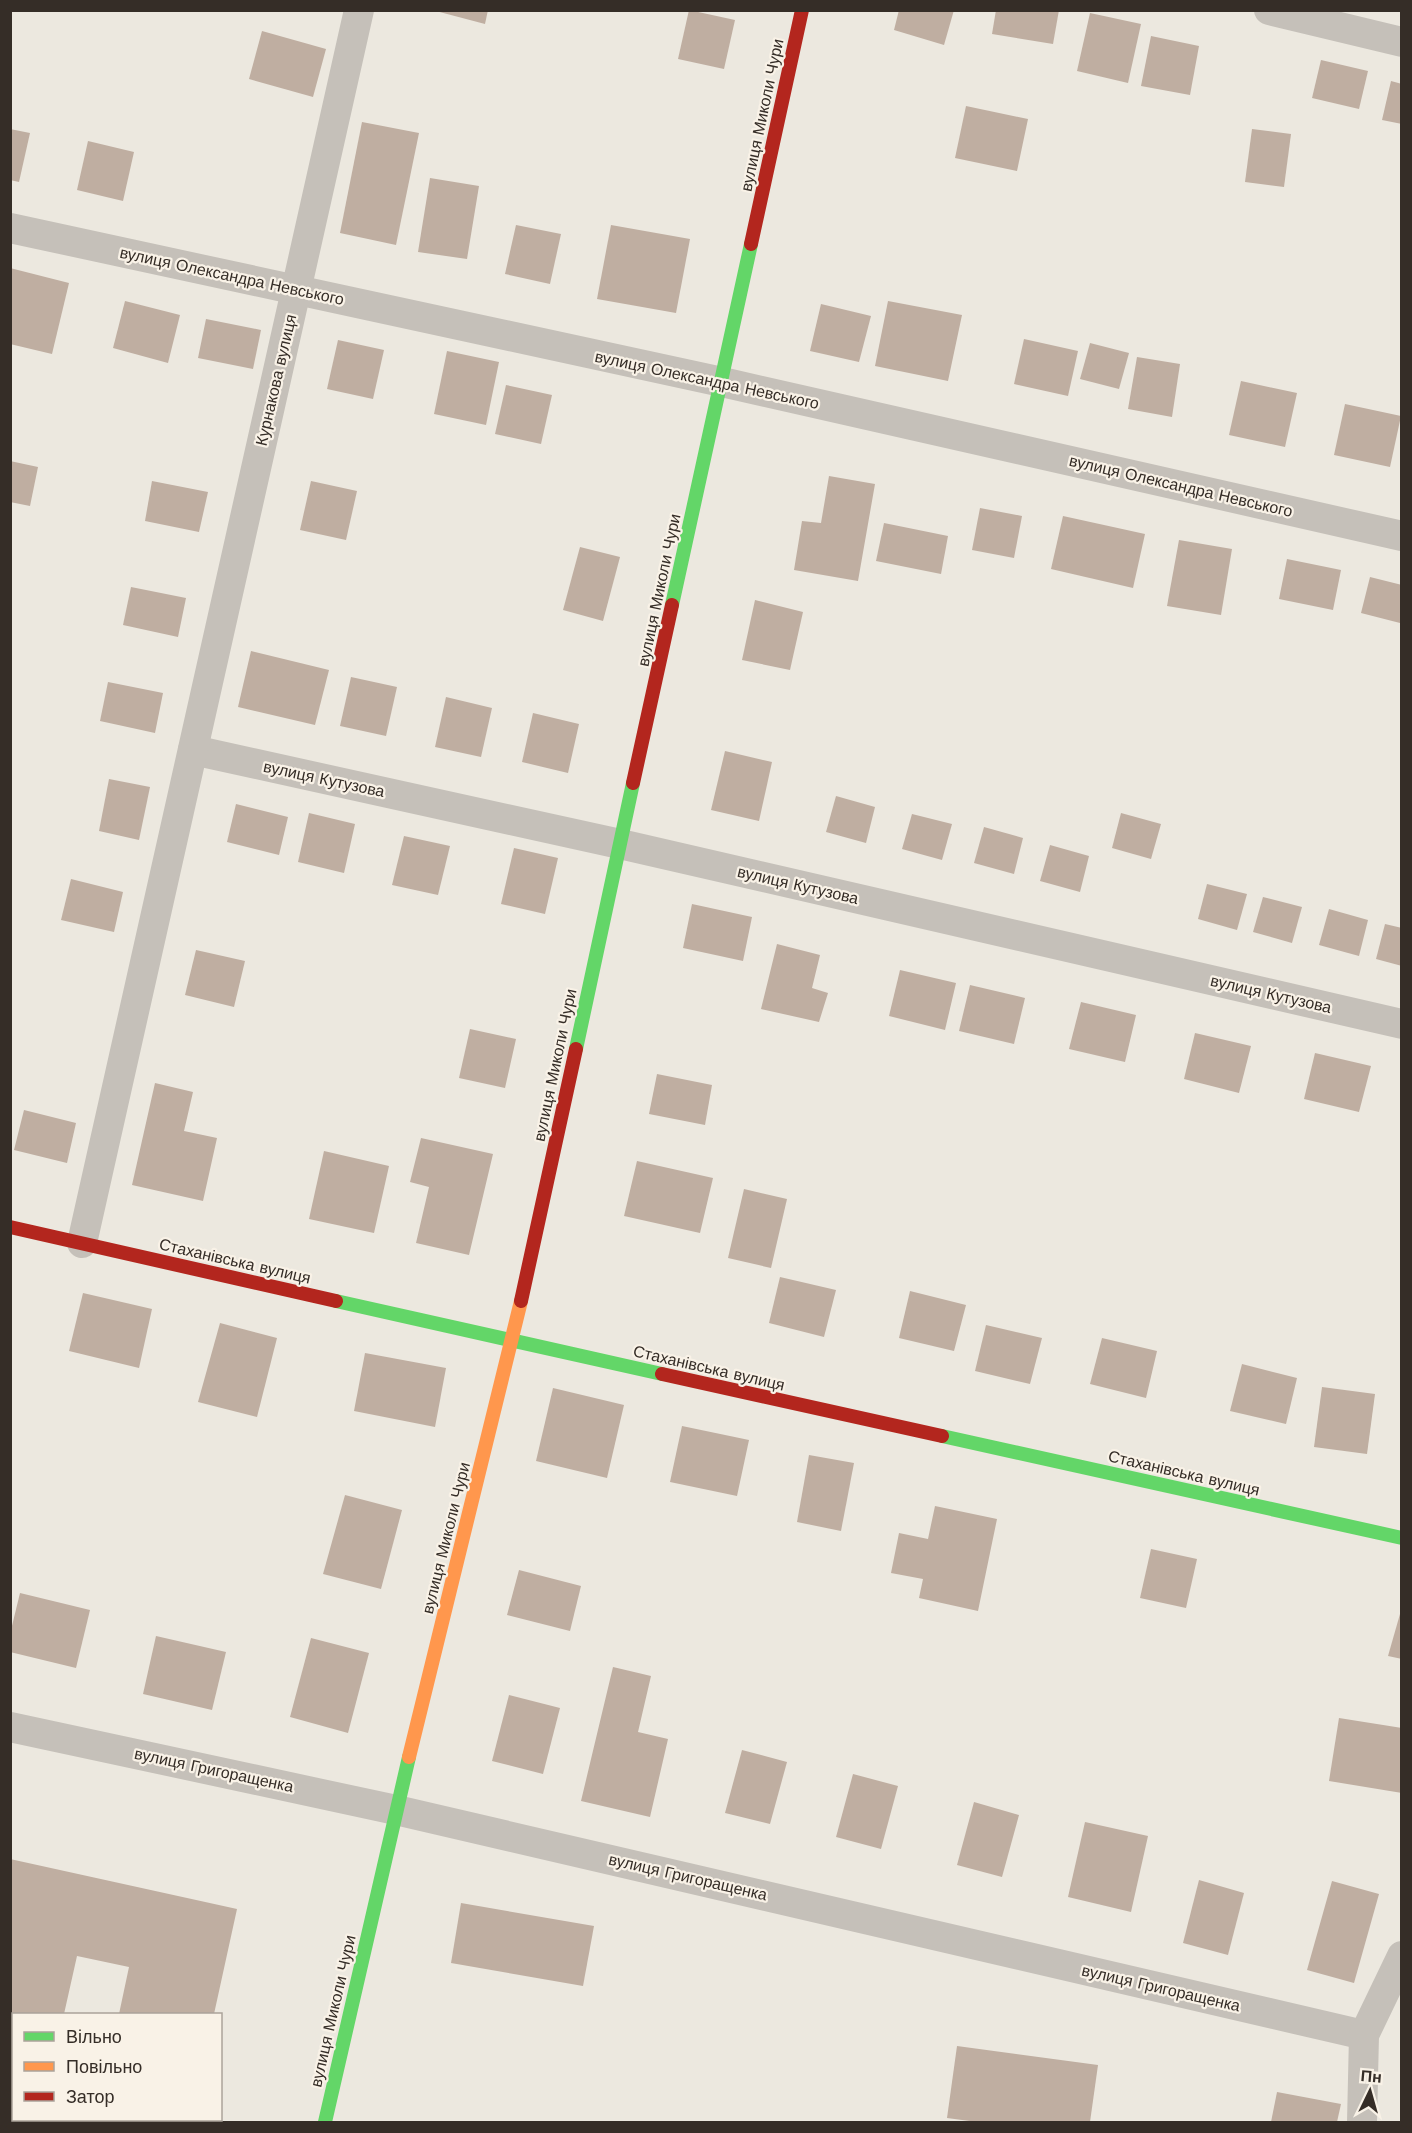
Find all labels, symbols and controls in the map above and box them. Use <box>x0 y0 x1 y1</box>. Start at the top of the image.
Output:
street label: вулиця Миколи Чури <box>737 37 787 193</box>
street label: вулиця Олександра Невського <box>118 243 346 309</box>
street label: Курнакова вулиця <box>252 312 300 448</box>
street label: вулиця Олександра Невського <box>593 347 821 413</box>
street label: вулиця Олександра Невського <box>1067 451 1295 521</box>
street label: вулиця Миколи Чури <box>634 512 684 668</box>
street label: вулиця Кутузова <box>262 757 386 801</box>
street label: вулиця Кутузова <box>736 862 860 908</box>
street label: вулиця Кутузова <box>1209 971 1333 1017</box>
street label: вулиця Миколи Чури <box>530 987 580 1143</box>
street label: Стаханівська вулиця <box>157 1234 313 1288</box>
street label: Стаханівська вулиця <box>631 1341 787 1395</box>
street label: Стаханівська вулиця <box>1106 1446 1262 1500</box>
street label: вулиця Миколи Чури <box>418 1460 474 1616</box>
street label: вулиця Григоращенка <box>133 1744 295 1796</box>
street label: вулиця Григоращенка <box>607 1850 769 1905</box>
street label: вулиця Миколи Чури <box>306 1933 360 2089</box>
street label: вулиця Григоращенка <box>1080 1961 1242 2016</box>
legend <box>12 2013 222 2121</box>
text: Вільно <box>66 2026 122 2047</box>
text: Повільно <box>66 2056 142 2077</box>
north arrow <box>1340 2061 1400 2121</box>
text: Пн <box>1360 2066 1383 2087</box>
text: Затор <box>66 2086 115 2107</box>

